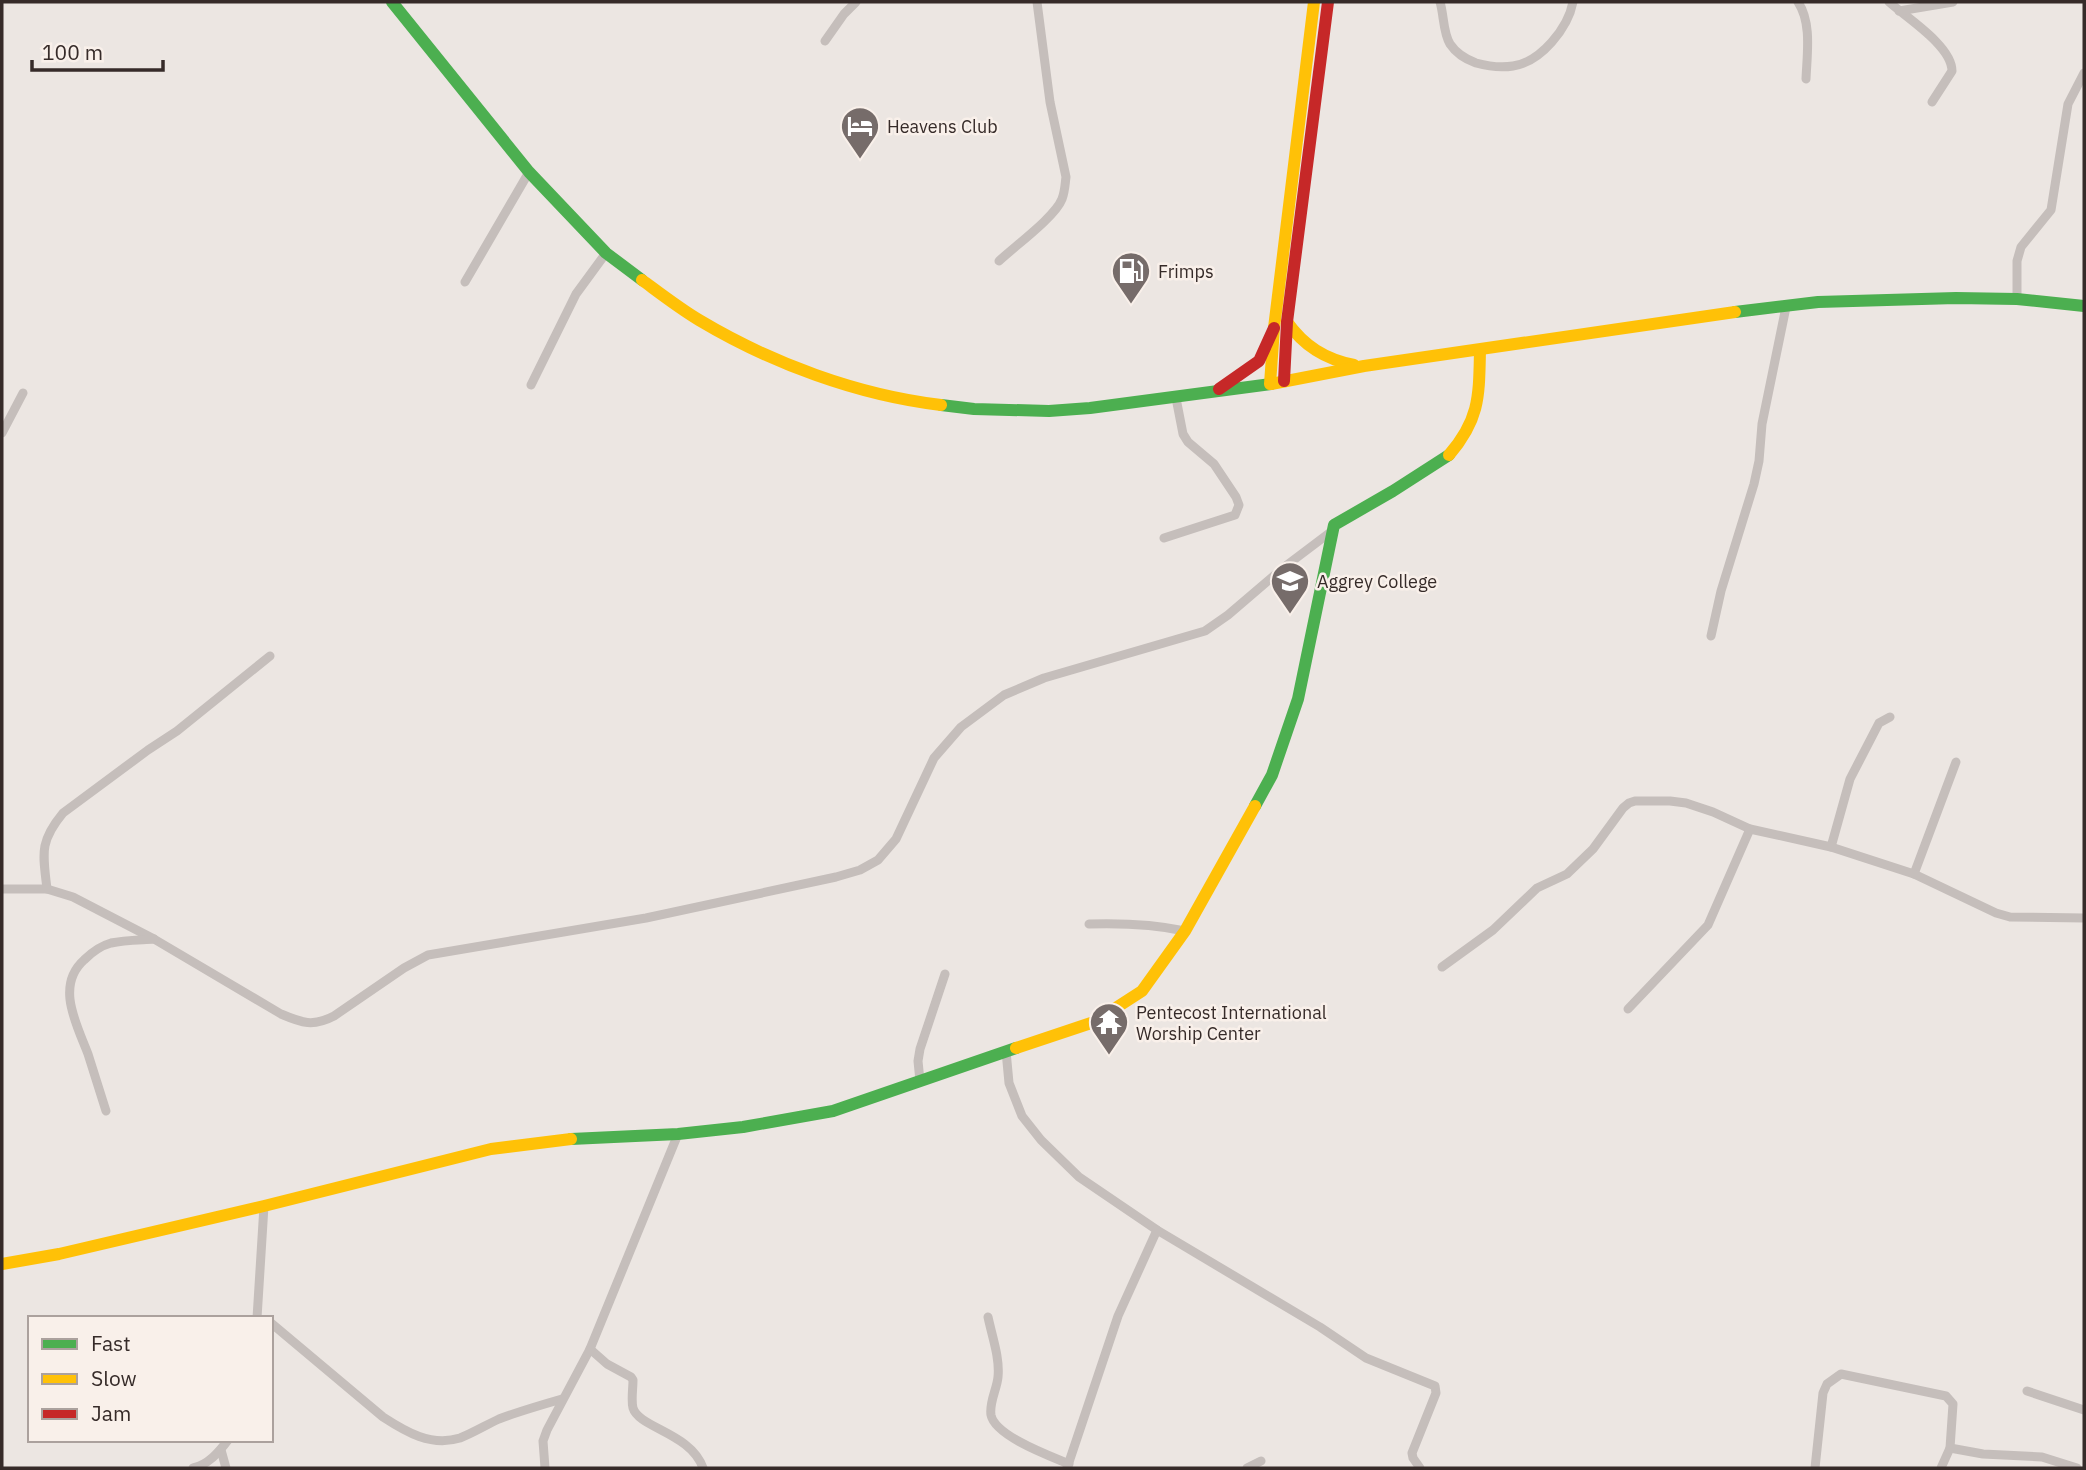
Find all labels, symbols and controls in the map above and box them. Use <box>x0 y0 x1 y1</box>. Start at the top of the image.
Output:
scale bar <box>32 28 163 72</box>
text: 100 m <box>42 38 103 66</box>
hotel icon: Heavens Club <box>839 105 881 160</box>
place label: Heavens Club <box>887 115 998 138</box>
fuel station icon: Frimps <box>1110 250 1152 305</box>
place label: Frimps <box>1158 260 1214 283</box>
school or university icon: Aggrey College <box>1269 560 1311 615</box>
place label: Aggrey College <box>1317 570 1437 593</box>
temple icon: Pentecost International Worship Center <box>1088 1001 1130 1056</box>
place label: Pentecost International Worship Center <box>1136 1001 1327 1045</box>
legend <box>28 1316 273 1442</box>
text: Fast <box>91 1329 131 1357</box>
text: Slow <box>91 1364 137 1392</box>
text: Jam <box>91 1399 131 1427</box>

